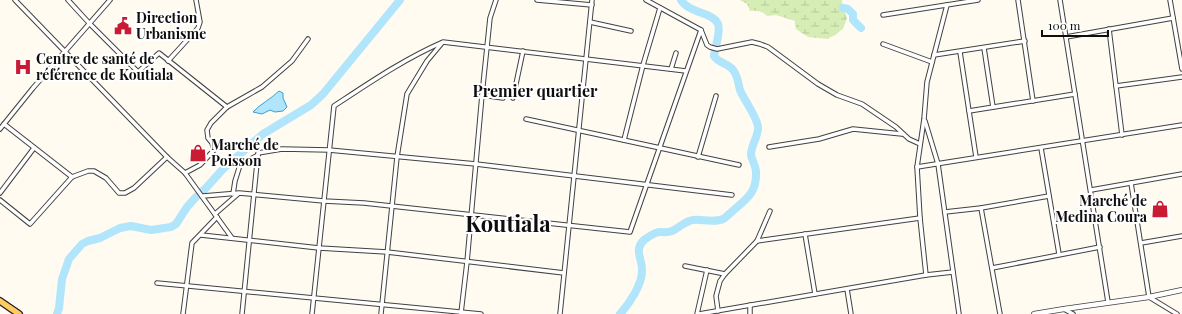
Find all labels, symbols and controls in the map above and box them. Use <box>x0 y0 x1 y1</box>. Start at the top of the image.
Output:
place label: Direction Urbanisme <box>136 8 206 43</box>
scale bar <box>1042 12 1108 38</box>
public building icon: Direction Urbanisme <box>113 16 133 36</box>
text: 100 m <box>1048 17 1081 33</box>
place label: Centre de santé de référence de Koutiala <box>36 49 174 84</box>
hospital icon: Centre de santé de référence de Koutiala <box>13 57 33 77</box>
district label: Premier quartier <box>473 80 598 101</box>
place label: Marché de Poisson <box>211 135 279 170</box>
shop icon: Marché de Poisson <box>188 143 208 163</box>
place label: Marché de Medina Coura <box>1055 191 1148 226</box>
shop icon: Marché de Medina Coura <box>1150 199 1170 219</box>
district label: Koutiala <box>465 208 551 238</box>

